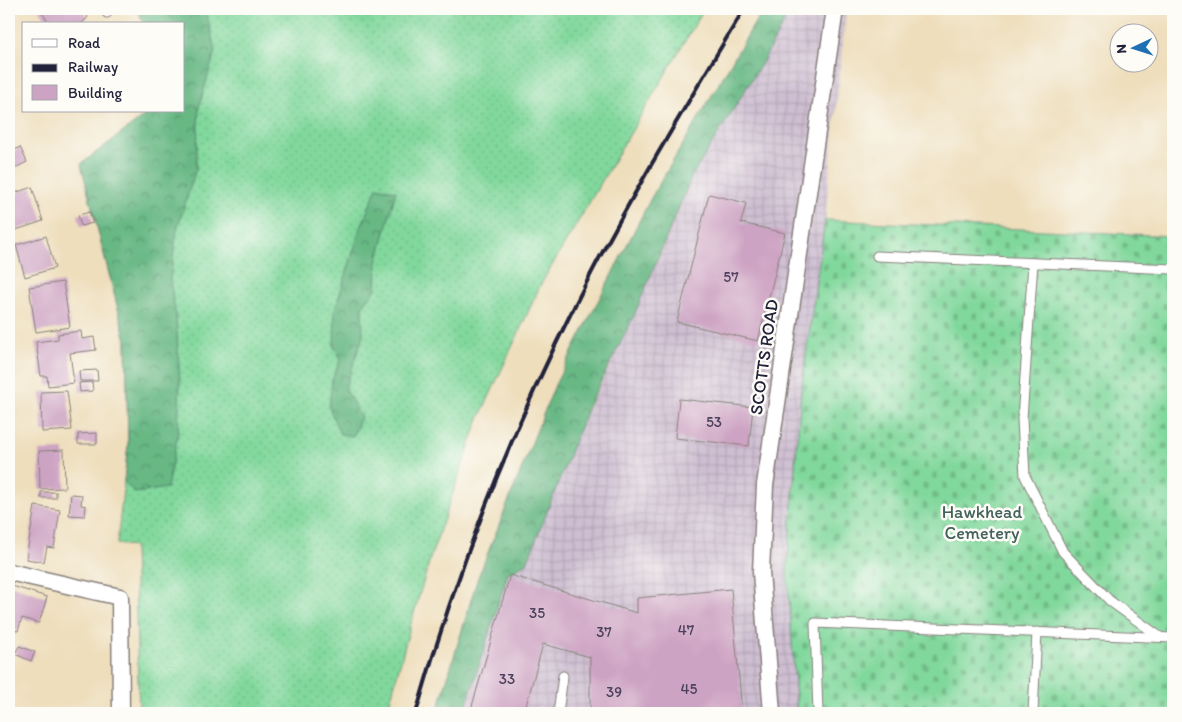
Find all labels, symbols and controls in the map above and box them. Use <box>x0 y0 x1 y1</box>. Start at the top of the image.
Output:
legend <box>22 22 185 112</box>
north arrow <box>1110 22 1160 72</box>
text: Road <box>68 34 101 52</box>
text: N <box>1113 44 1130 54</box>
text: Railway <box>68 58 118 76</box>
text: Building <box>68 84 122 102</box>
house number: 57 <box>723 268 739 286</box>
street label: SCOTTS ROAD <box>745 298 783 416</box>
house number: 53 <box>706 413 722 431</box>
park label: Hawkhead Cemetery <box>942 501 1022 544</box>
house number: 35 <box>529 604 545 622</box>
house number: 47 <box>678 621 695 639</box>
house number: 37 <box>596 623 612 641</box>
house number: 33 <box>499 670 515 688</box>
house number: 45 <box>681 680 698 698</box>
house number: 39 <box>606 683 622 701</box>

